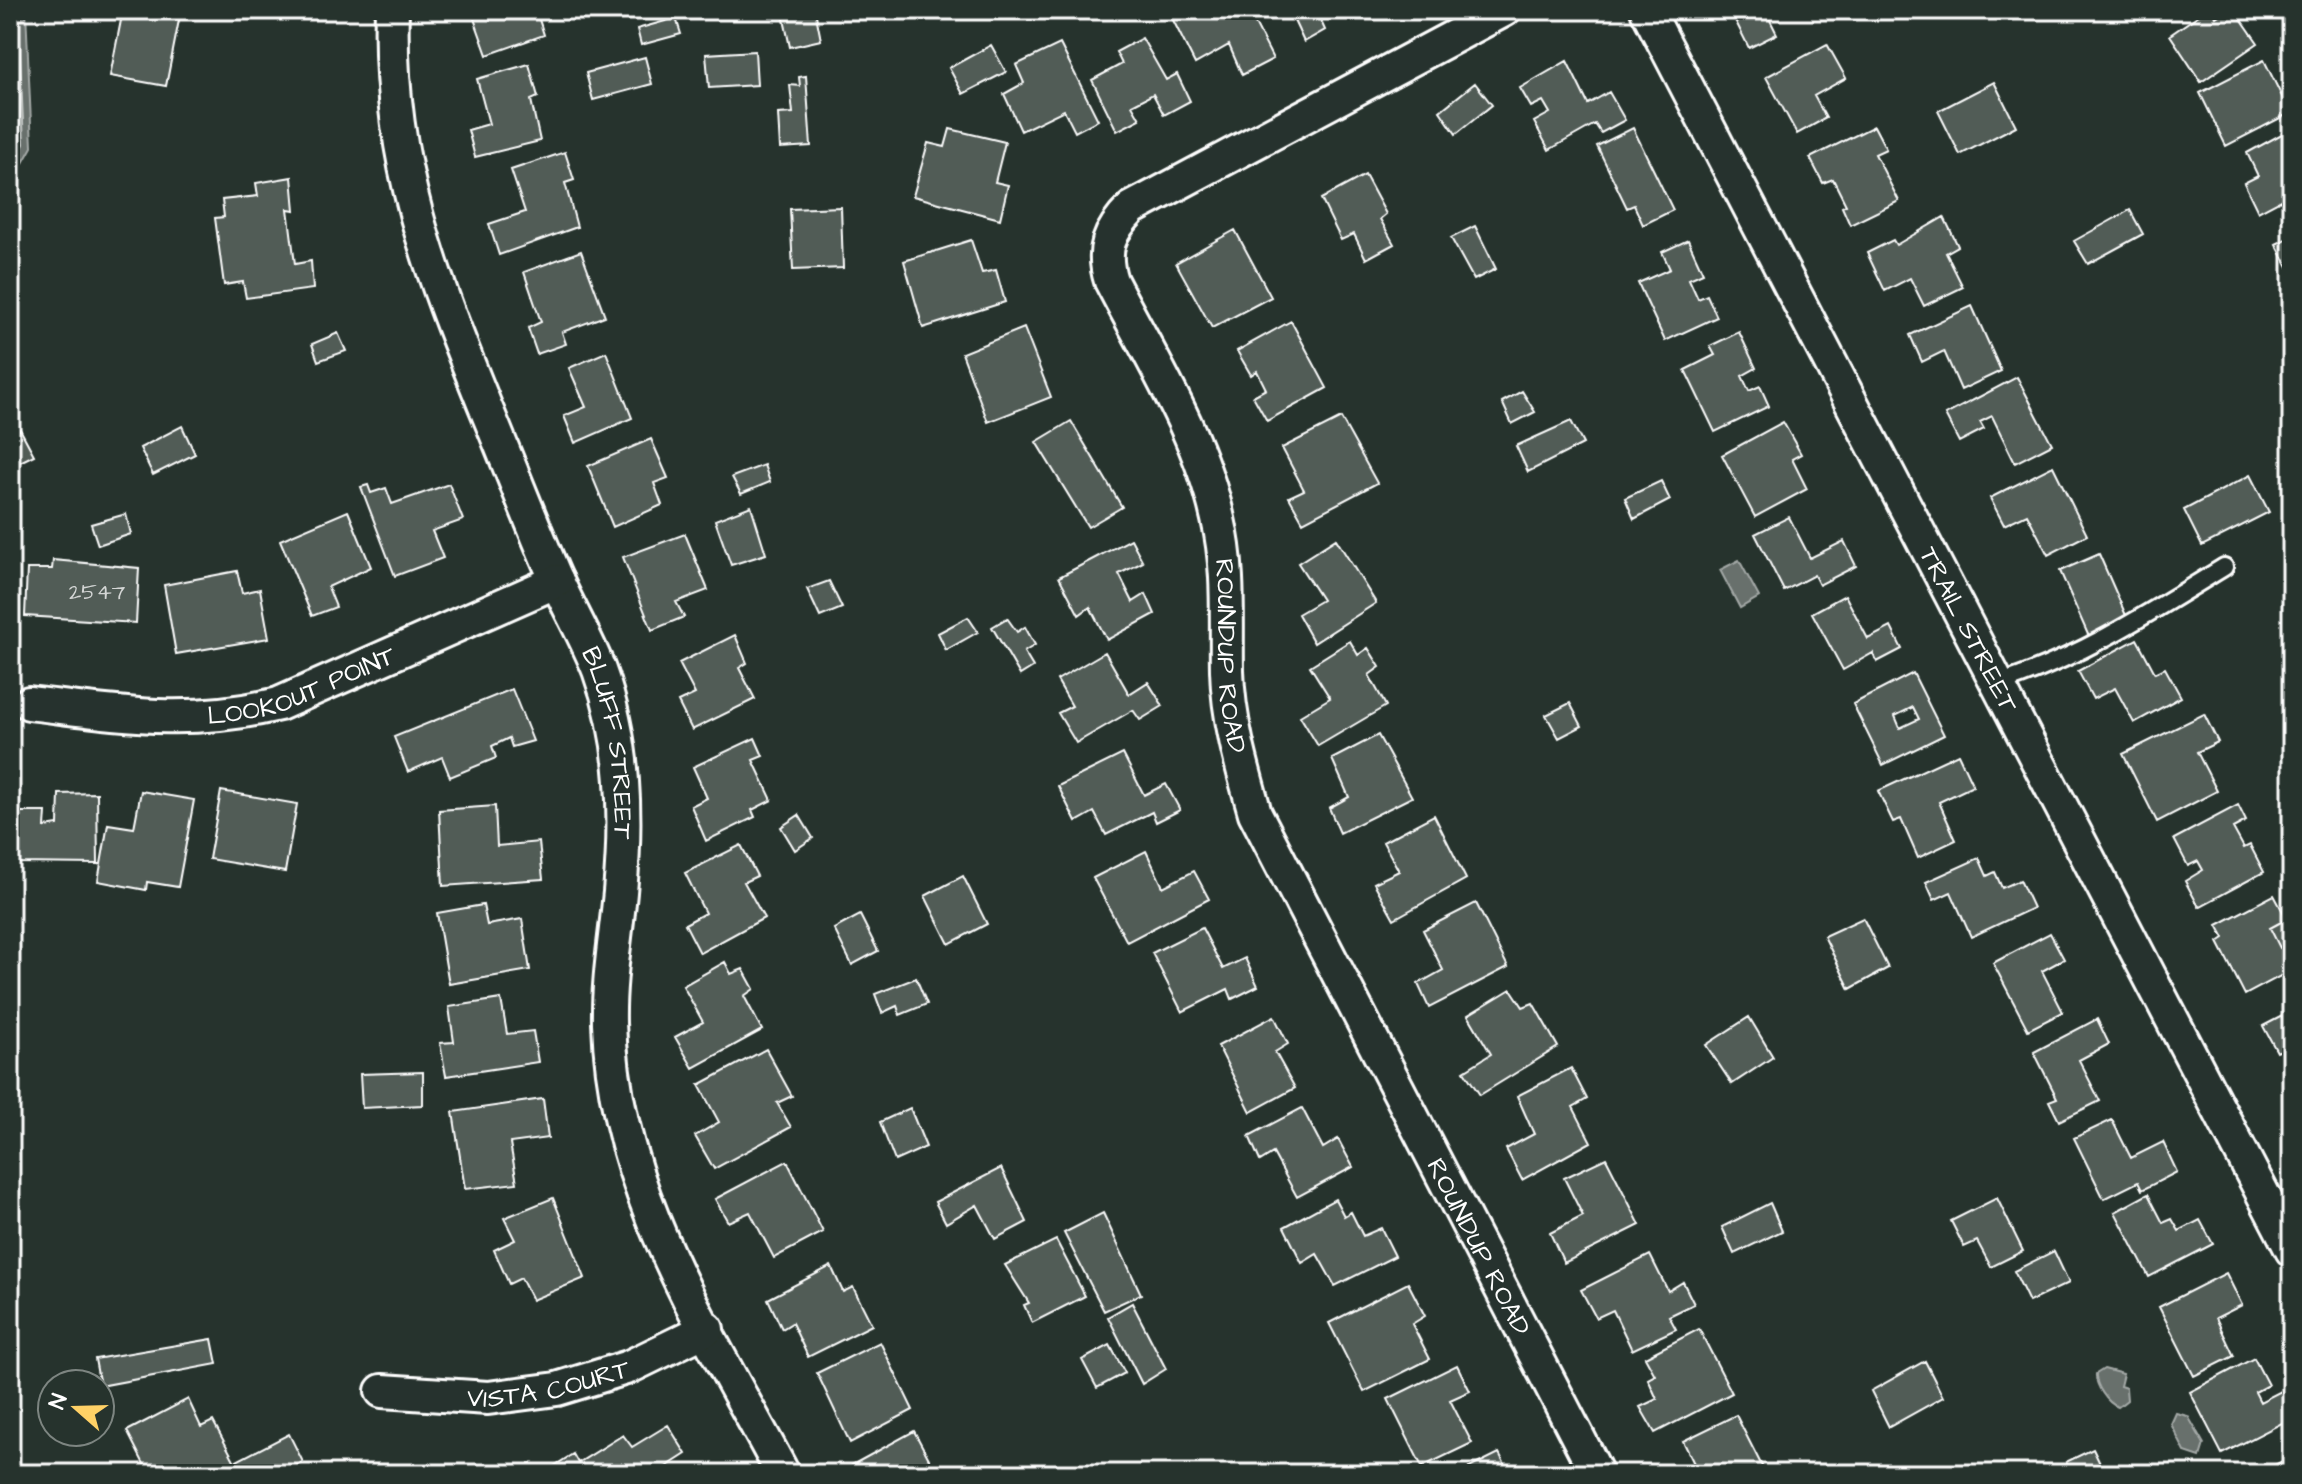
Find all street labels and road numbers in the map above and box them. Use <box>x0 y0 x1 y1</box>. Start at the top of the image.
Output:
street label: TRAIL STREET <box>1910 541 2027 720</box>
street label: ROUNDUP ROAD <box>1206 557 1255 757</box>
street label: LOOKOUT POINT <box>206 637 402 734</box>
street label: BLUFF STREET <box>572 641 641 840</box>
street label: ROUNDUP ROAD <box>1418 1152 1539 1342</box>
street label: VISTA COURT <box>466 1351 635 1417</box>

